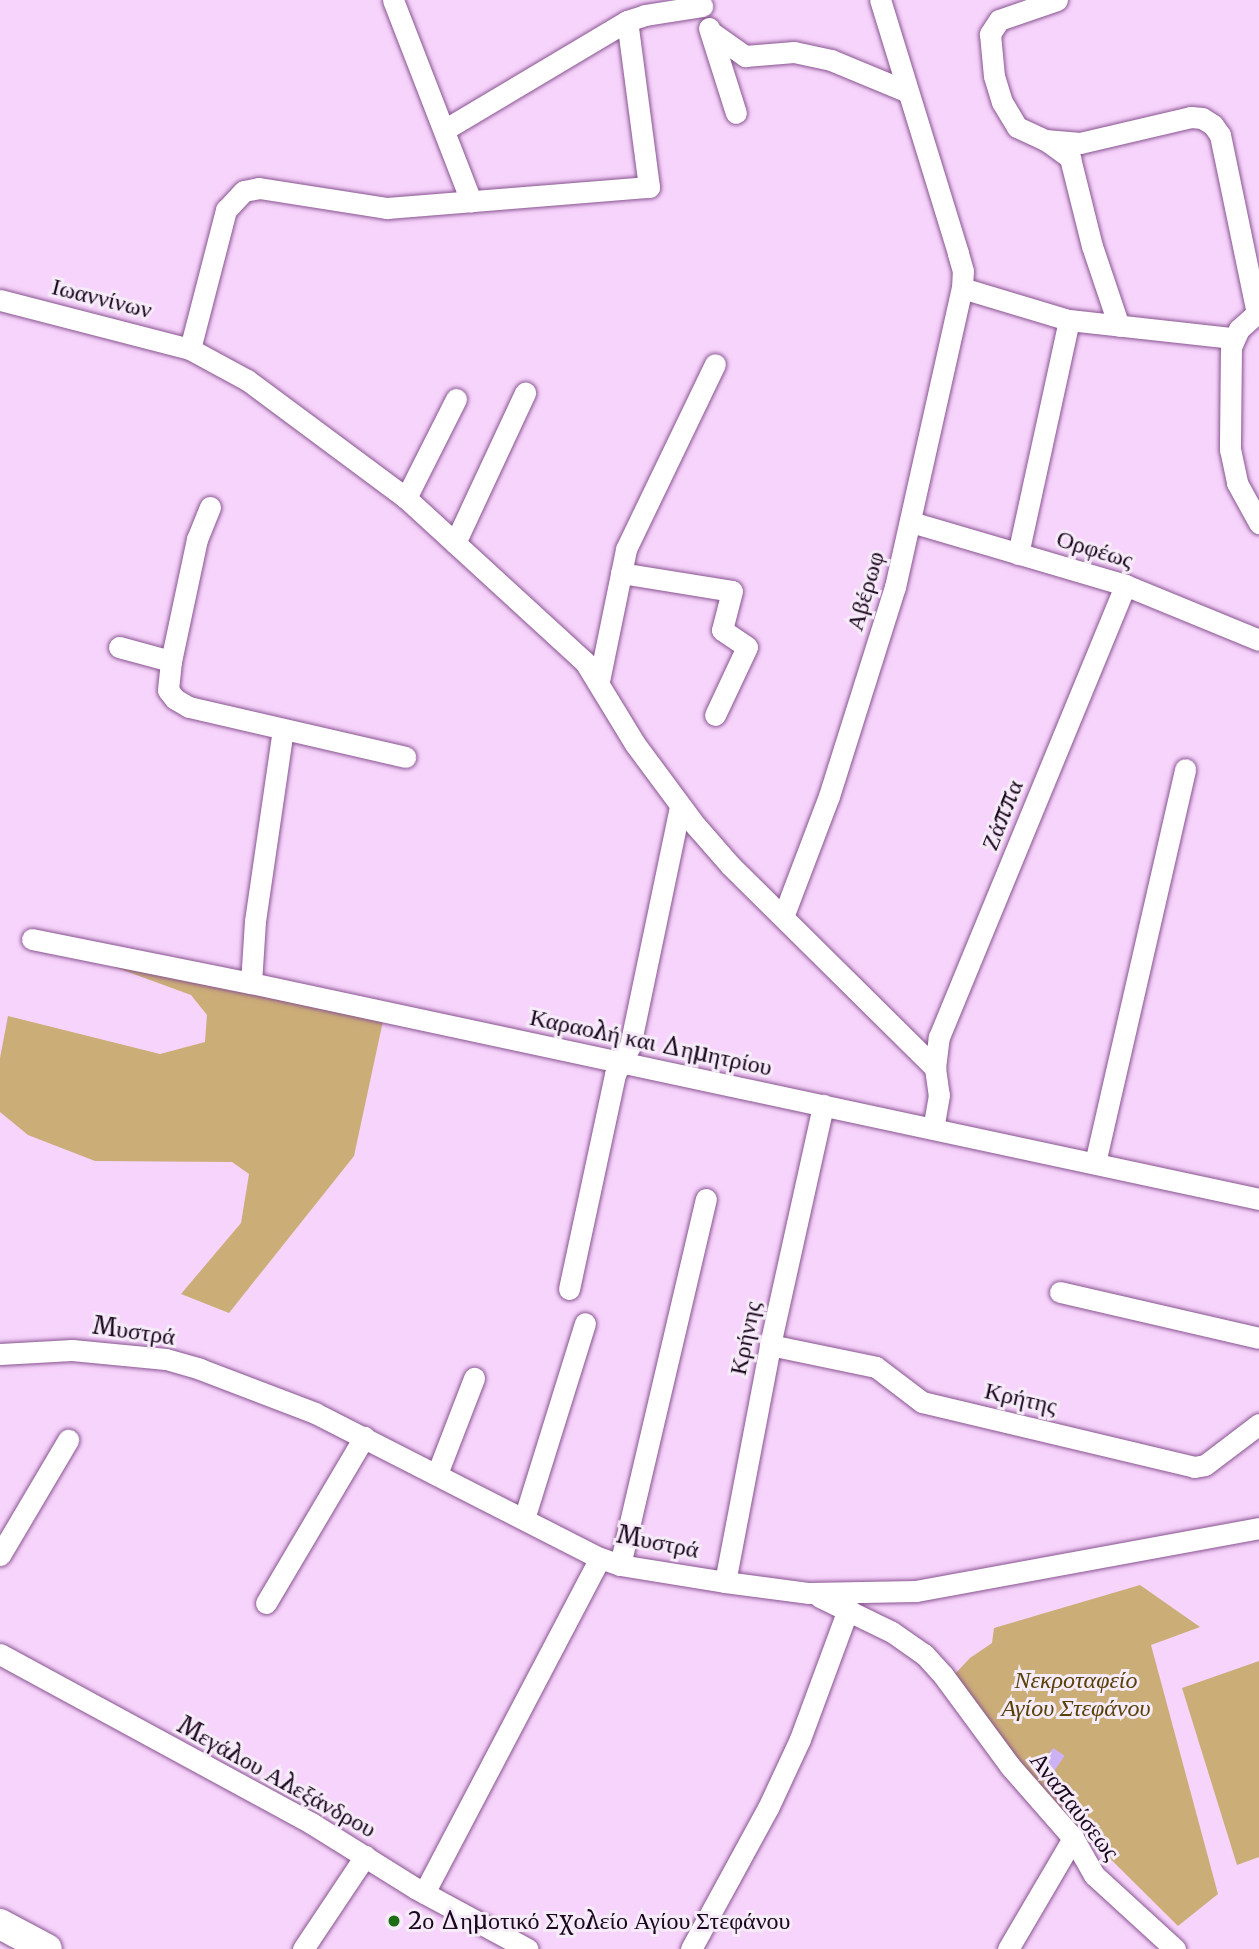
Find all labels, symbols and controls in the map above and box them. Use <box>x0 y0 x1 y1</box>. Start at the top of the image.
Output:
street label: Ιωαννίνων <box>49 272 155 324</box>
street label: Ορφέως <box>1053 524 1137 574</box>
street label: Αβέρωφ <box>840 548 890 634</box>
street label: Ζάππα <box>975 776 1029 854</box>
street label: Καραολή και Δημητρίου <box>527 1002 775 1082</box>
street label: Κρήνης <box>723 1298 767 1378</box>
street label: Μυστρά <box>91 1311 177 1351</box>
street label: Κρήτης <box>982 1376 1060 1420</box>
street label: Μυστρά <box>615 1520 701 1564</box>
park label: Νεκροταφείο Αγίου Στεφάνου <box>1001 1666 1151 1722</box>
street label: Μεγάλου Αλεξάνδρου <box>173 1711 381 1843</box>
street label: Αναπαύσεως <box>1024 1746 1126 1866</box>
place label: 2ο Δημοτικό Σχολείο Αγίου Στεφάνου <box>408 1907 790 1935</box>
marker: 2ο Δημοτικό Σχολείο Αγίου Στεφάνου <box>386 1913 402 1929</box>

